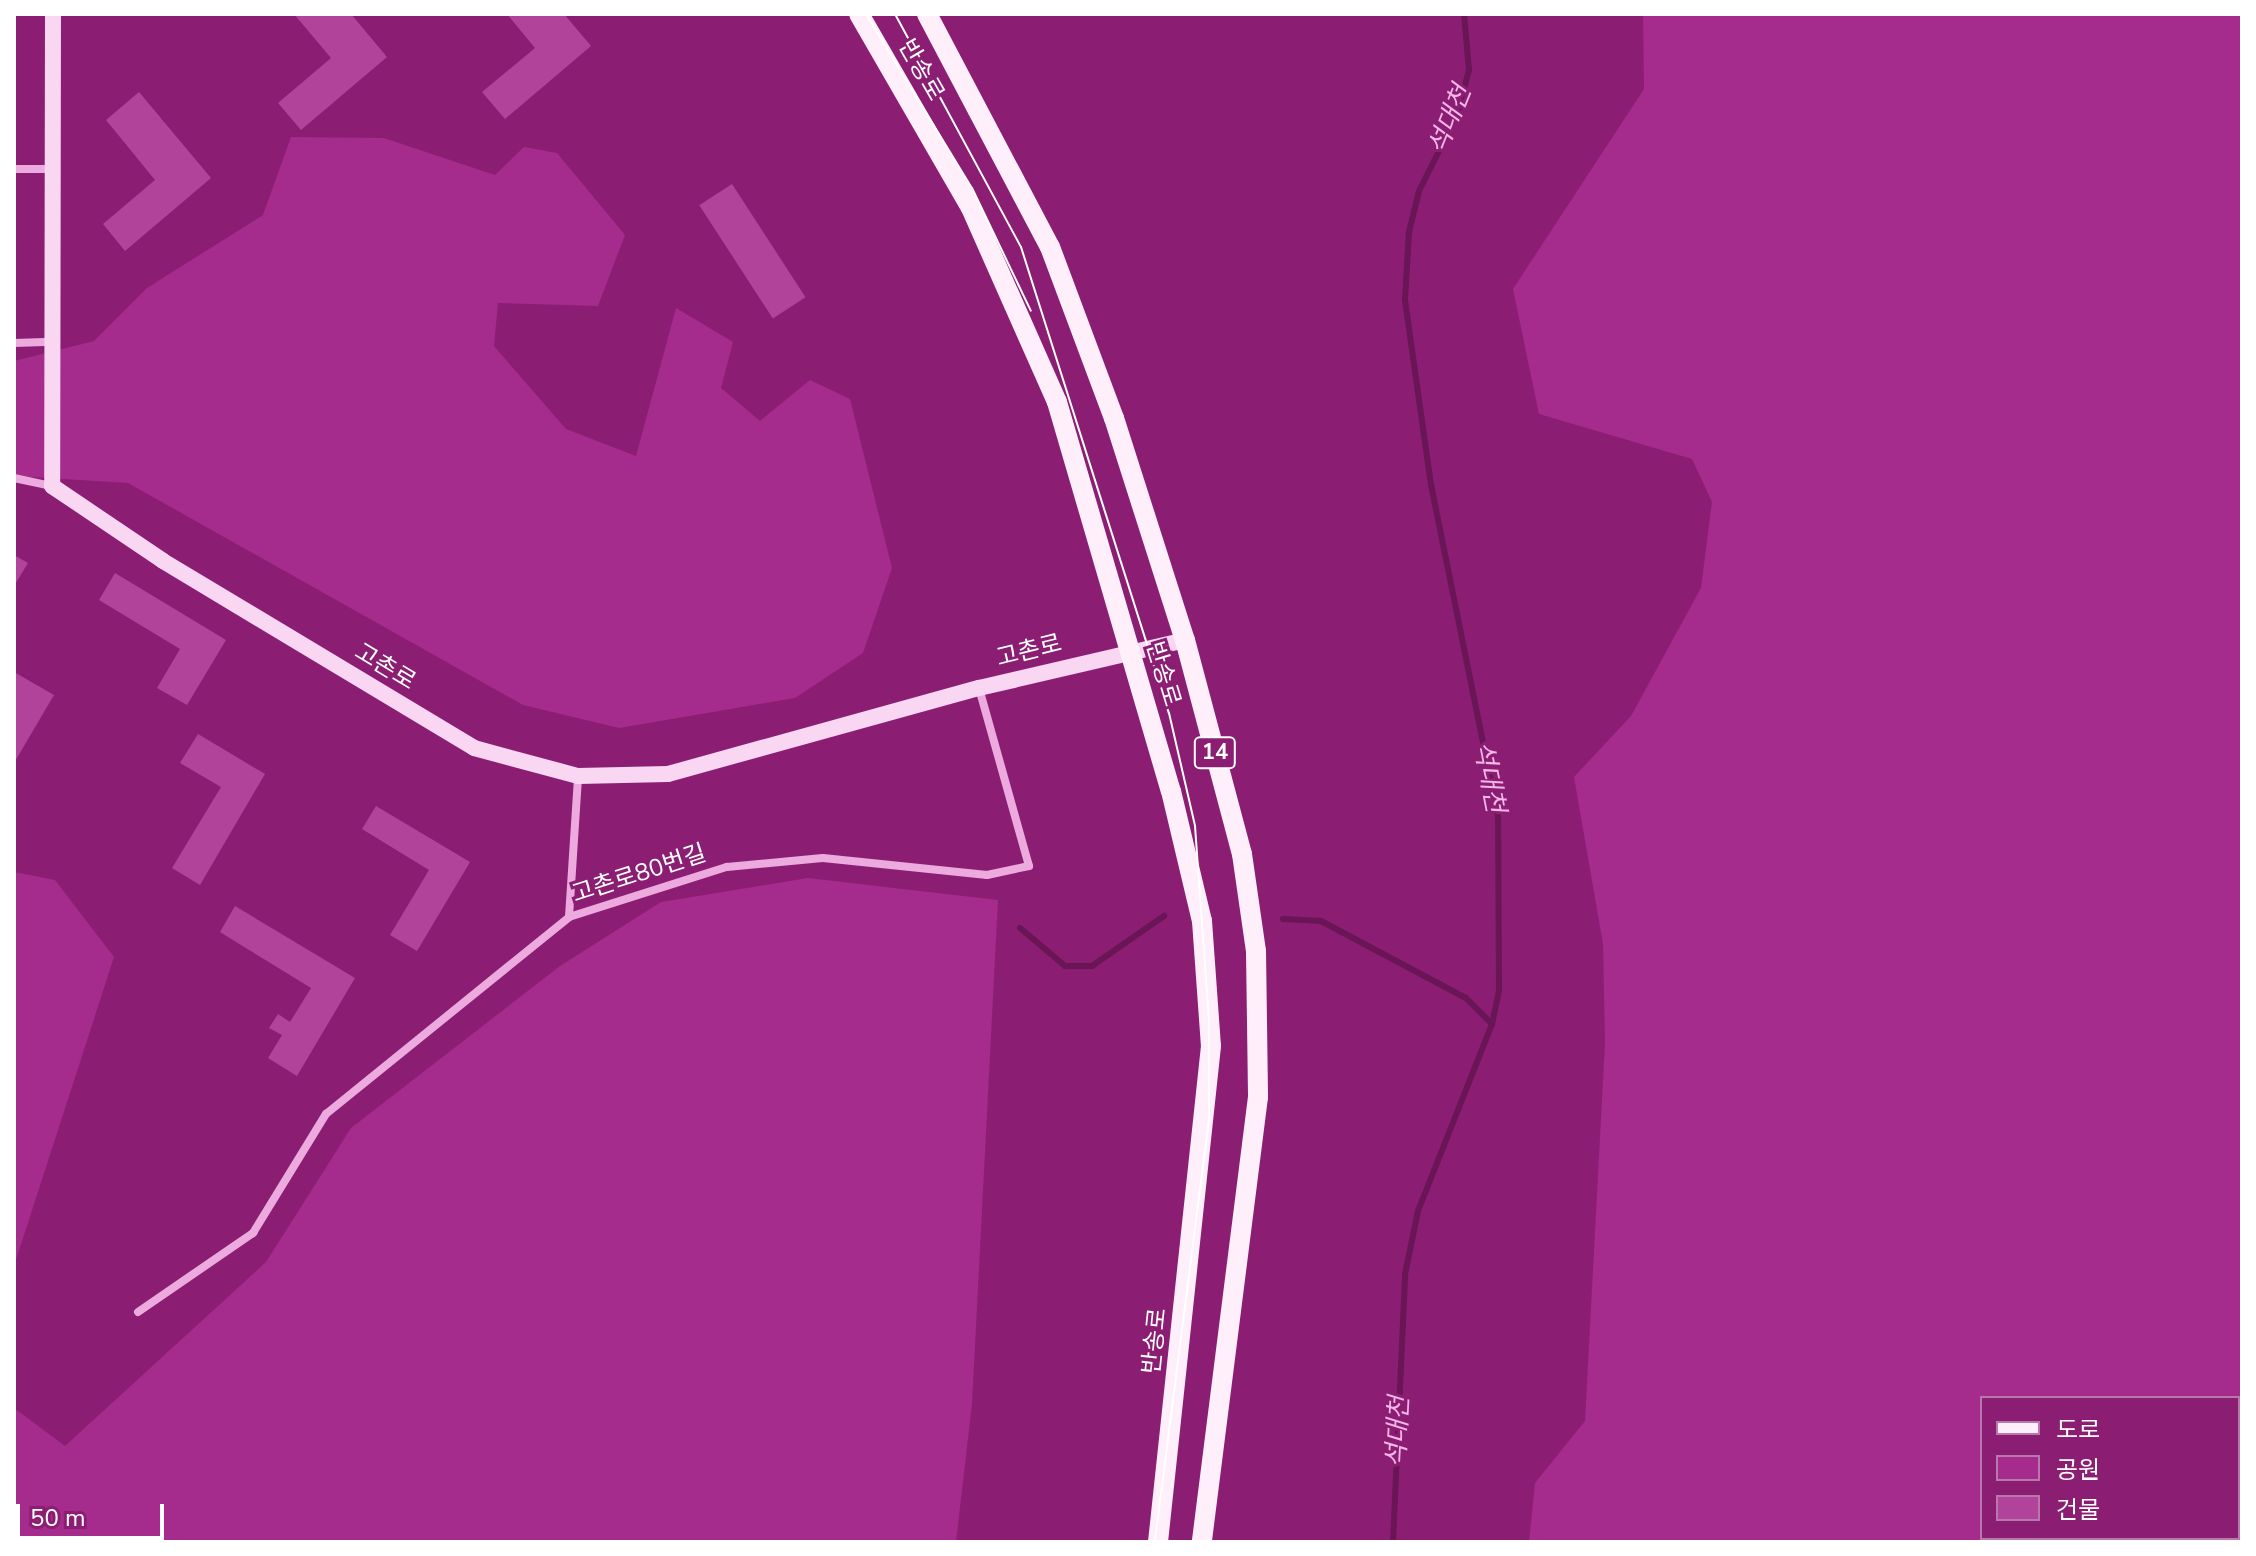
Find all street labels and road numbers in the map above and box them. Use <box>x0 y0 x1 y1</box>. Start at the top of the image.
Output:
street label: 반송로 <box>892 34 950 106</box>
street label: 고촌로 <box>993 629 1065 673</box>
street label: 고촌로 <box>349 638 421 696</box>
street label: 반송로 <box>1140 638 1186 710</box>
road number: 14 <box>1193 735 1237 771</box>
street label: 고촌로80번길 <box>568 839 710 909</box>
street label: 반송로 <box>1137 1307 1173 1375</box>

